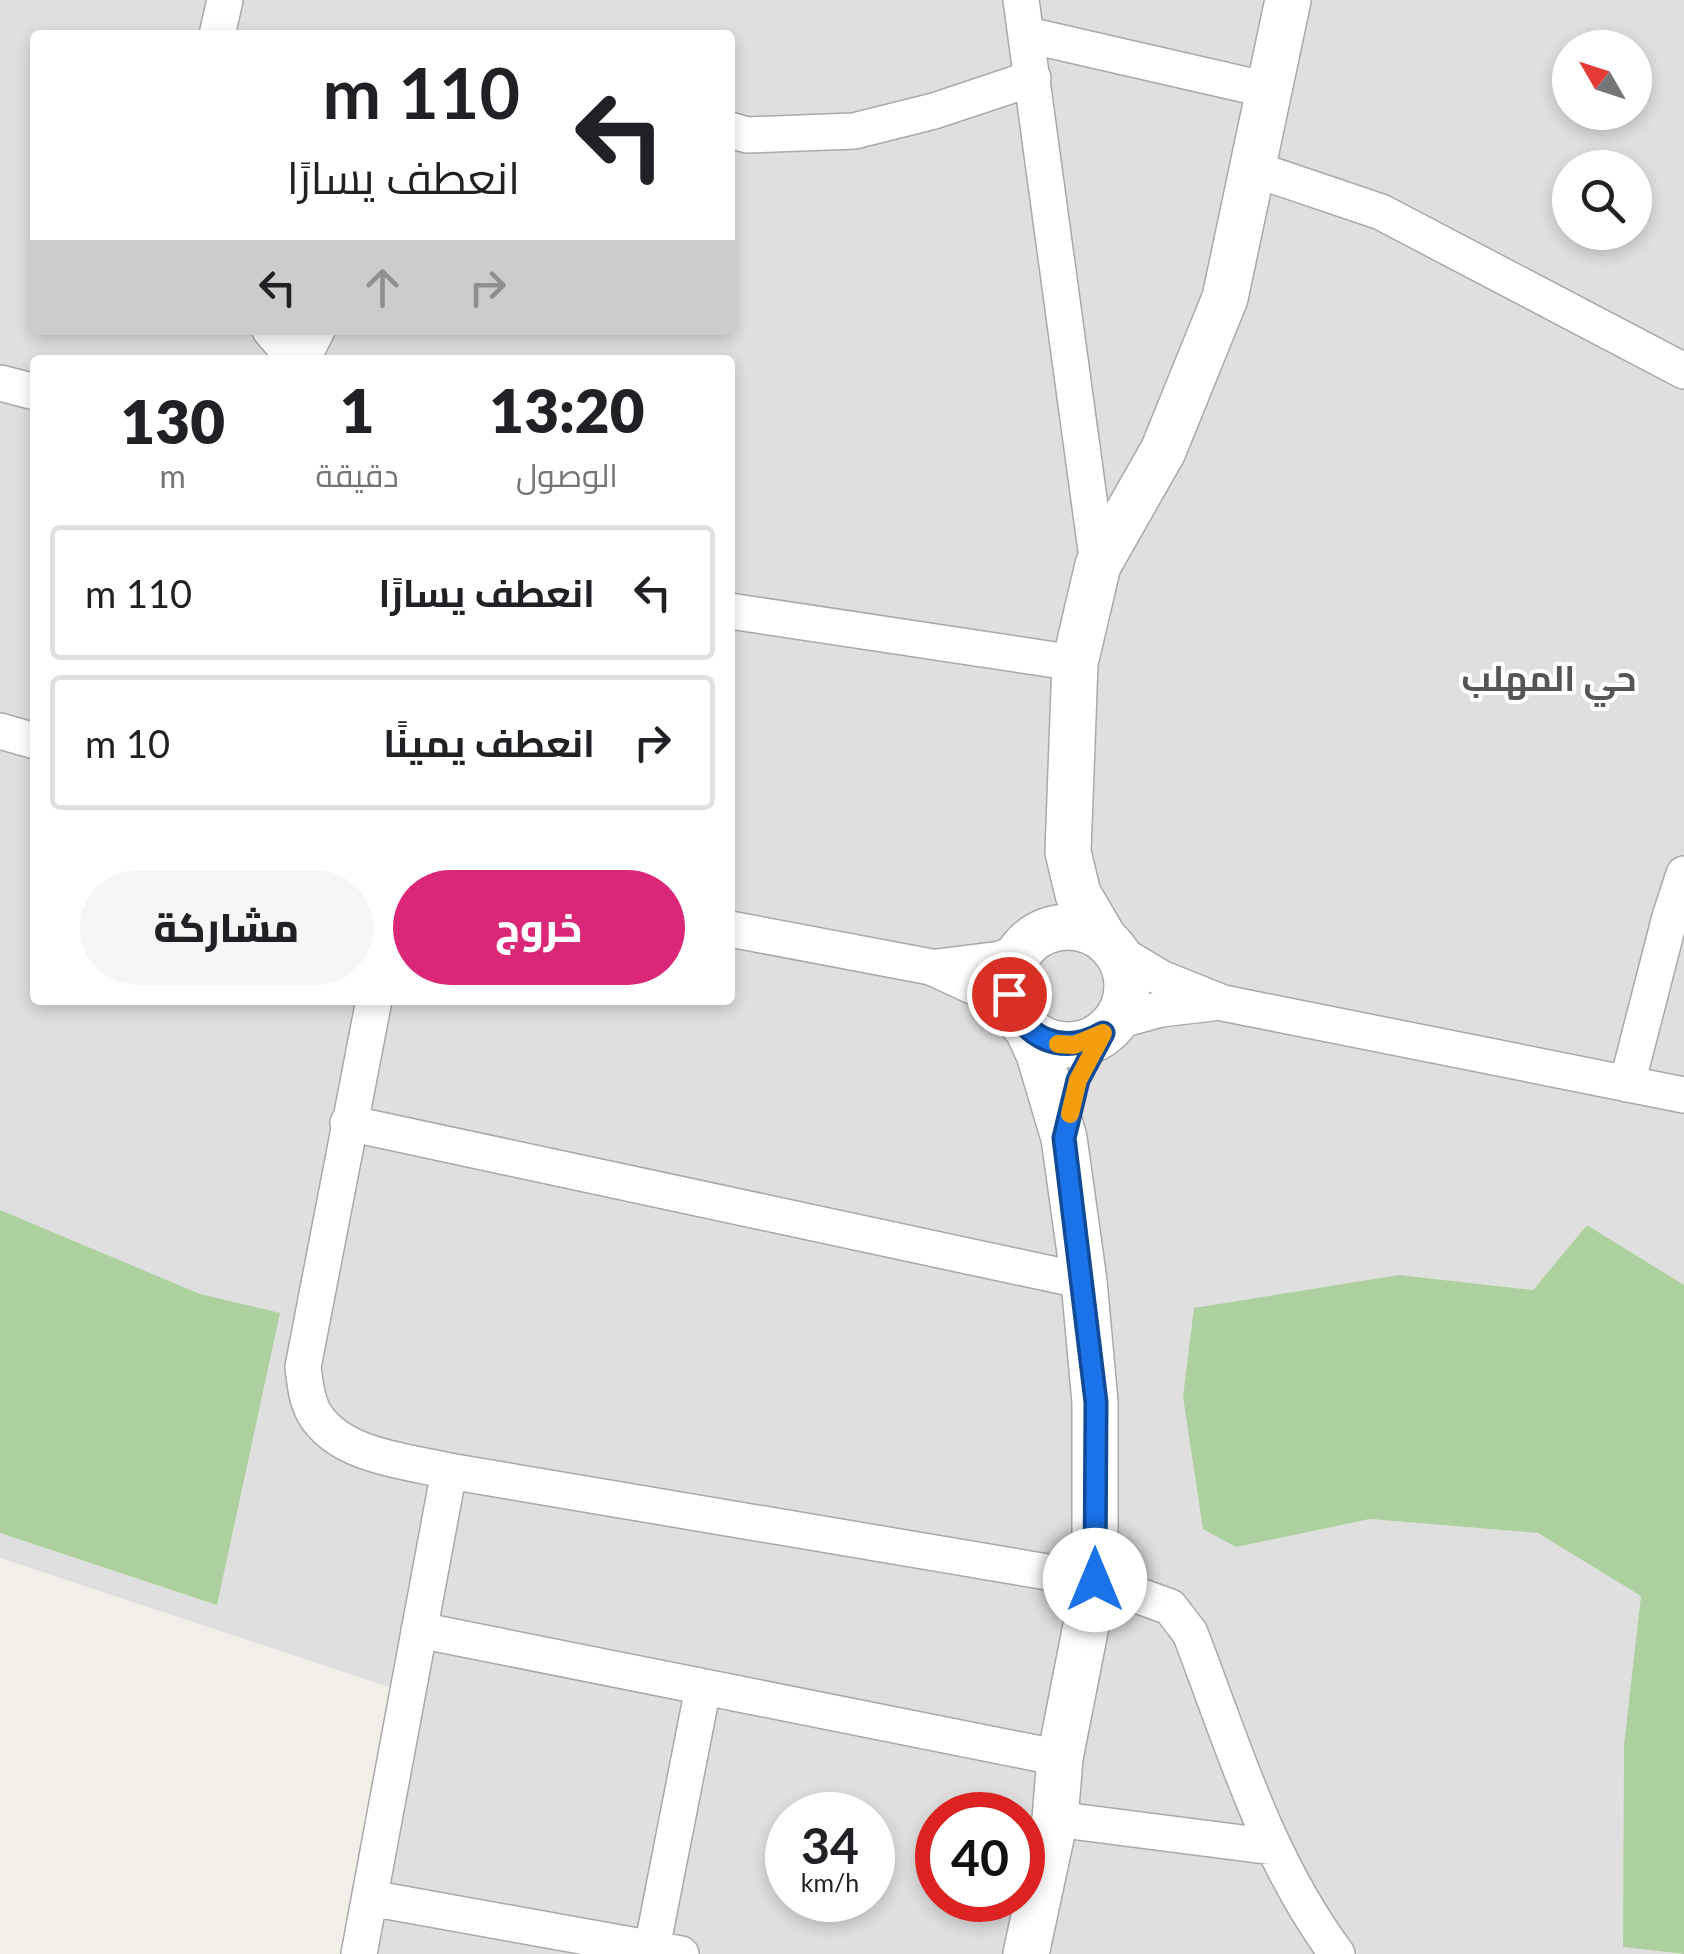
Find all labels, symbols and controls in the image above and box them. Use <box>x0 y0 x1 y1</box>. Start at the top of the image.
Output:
north arrow <box>1552 30 1652 130</box>
map controls <box>1552 30 1652 250</box>
text: 110 m <box>323 50 520 134</box>
icon: left <box>555 70 685 200</box>
text: انعطف يسارًا <box>287 150 520 204</box>
button: search <box>1552 150 1652 250</box>
icon: left <box>250 260 305 315</box>
icon: ahead <box>355 260 410 315</box>
icon: right <box>460 260 515 315</box>
text: 1 <box>340 374 375 446</box>
text: 13:20 <box>489 374 644 446</box>
text: 130 <box>121 385 225 457</box>
text: دقيقة <box>316 455 399 494</box>
text: الوصول <box>516 455 618 494</box>
text: m <box>160 456 186 495</box>
icon: left <box>625 565 680 620</box>
text: انعطف يسارًا <box>379 569 595 615</box>
text: 110 m <box>85 570 192 616</box>
district label: حي المهلب <box>1461 656 1637 707</box>
icon: right <box>625 715 680 770</box>
text: انعطف يمينًا <box>383 719 595 765</box>
text: 10 m <box>85 720 170 766</box>
button: مشاركة <box>80 870 373 985</box>
button: خروج <box>393 870 685 985</box>
pin <box>967 952 1052 1037</box>
icon: arrive <box>982 967 1037 1022</box>
position arrow <box>1043 1528 1147 1632</box>
speed limit sign: 40 <box>915 1792 1045 1922</box>
text: 34 <box>801 1815 859 1875</box>
text: km/h <box>801 1867 859 1897</box>

